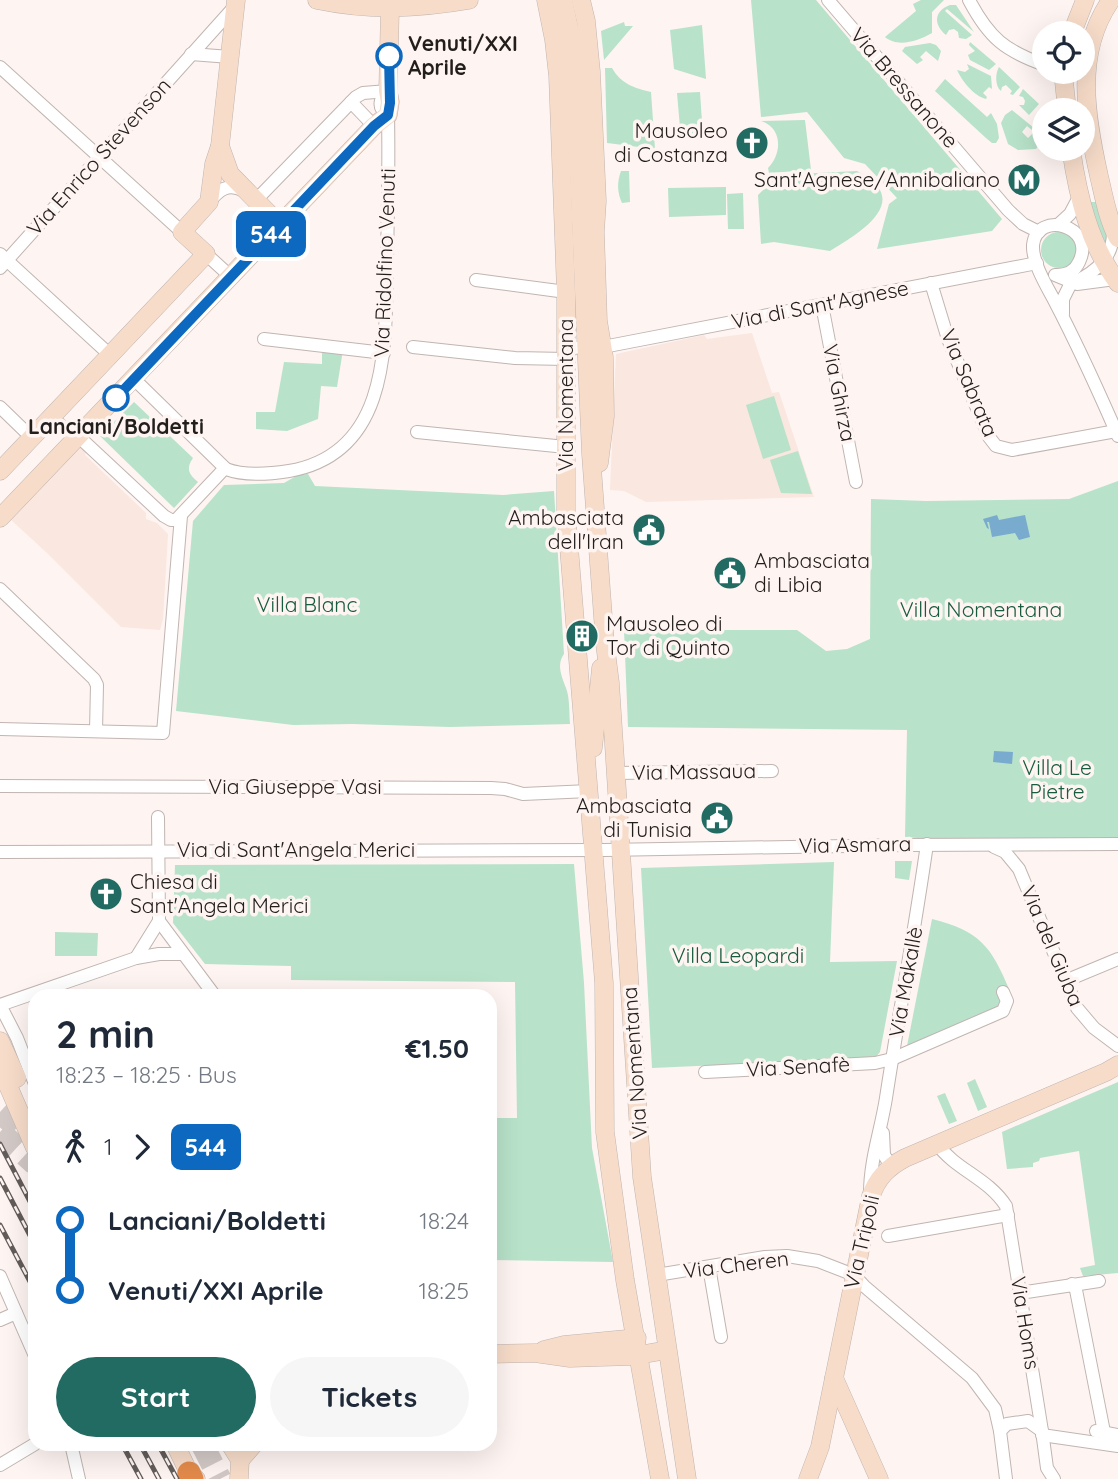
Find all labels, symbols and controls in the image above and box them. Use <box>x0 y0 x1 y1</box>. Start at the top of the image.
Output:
map controls <box>1032 21 1095 161</box>
button: locate <box>1032 21 1095 84</box>
street label: Via Bressanone <box>845 22 964 153</box>
place label: Venuti/XXI Aprile <box>408 30 518 80</box>
marker: Venuti/XXI Aprile <box>376 43 402 69</box>
street label: Via Enrico Stevenson <box>21 72 176 241</box>
button: layers <box>1032 98 1095 161</box>
place label: Mausoleo di Costanza <box>614 117 728 167</box>
church icon: Mausoleo di Costanza <box>733 124 771 162</box>
metro station icon: Sant'Agnese/Annibaliano <box>1005 161 1043 199</box>
place label: Sant'Agnese/Annibaliano <box>754 166 1000 192</box>
street label: Via Ridolfino Venuti <box>368 168 400 358</box>
line badge: 544 <box>231 211 311 257</box>
text: 544 <box>250 219 292 249</box>
street label: Via di Sant'Agnese <box>729 274 911 334</box>
street label: Via Nomentana <box>552 319 578 471</box>
street label: Via Sabrata <box>936 325 1004 440</box>
street label: Via Ghirza <box>818 342 862 444</box>
marker: Lanciani/Boldetti <box>103 385 129 411</box>
place label: Lanciani/Boldetti <box>28 413 204 439</box>
place label: Ambasciata dell'Iran <box>508 504 624 554</box>
public building icon: Ambasciata dell'Iran <box>630 511 668 549</box>
place label: Ambasciata di Libia <box>754 547 870 597</box>
public building icon: Ambasciata di Libia <box>711 554 749 592</box>
park label: Villa Blanc <box>257 591 357 617</box>
park label: Villa Nomentana <box>900 596 1062 622</box>
place label: Mausoleo di Tor di Quinto <box>606 610 730 660</box>
building icon: Mausoleo di Tor di Quinto <box>563 617 601 655</box>
park label: Villa Le Pietre <box>1022 754 1092 804</box>
street label: Via Massaua <box>632 757 756 785</box>
street label: Via Giuseppe Vasi <box>208 773 382 799</box>
place label: Ambasciata di Tunisia <box>576 792 692 842</box>
public building icon: Ambasciata di Tunisia <box>698 799 736 837</box>
street label: Via Asmara <box>798 830 912 858</box>
street label: Via di Sant'Angela Merici <box>177 836 415 862</box>
place label: Chiesa di Sant'Angela Merici <box>130 868 309 918</box>
church icon: Chiesa di Sant'Angela Merici <box>87 875 125 913</box>
street label: Via del Giuba <box>1016 881 1090 1010</box>
street label: Via Makallè <box>882 924 928 1039</box>
park label: Villa Leopardi <box>672 942 804 968</box>
street label: Via Nomentana <box>616 986 652 1140</box>
text: 2 min <box>56 1010 155 1058</box>
text: €1.50 <box>405 1032 469 1065</box>
street label: Via Senafè <box>745 1050 851 1082</box>
text: 18:23 – 18:25 · Bus <box>56 1060 237 1089</box>
icon: walk <box>56 1128 94 1166</box>
icon: forward <box>123 1128 161 1166</box>
text: 1 <box>104 1132 113 1161</box>
text: 544 <box>185 1132 227 1162</box>
street label: Via Tripoli <box>838 1192 884 1291</box>
text: Lanciani/Boldetti <box>108 1204 326 1237</box>
text: 18:24 <box>419 1206 469 1235</box>
street label: Via Cheren <box>682 1245 790 1283</box>
text: Venuti/XXI Aprile <box>108 1274 324 1307</box>
street label: Via Homs <box>1006 1275 1046 1371</box>
text: 18:25 <box>418 1276 469 1305</box>
button: Start <box>56 1357 256 1437</box>
button: Tickets <box>270 1357 469 1437</box>

